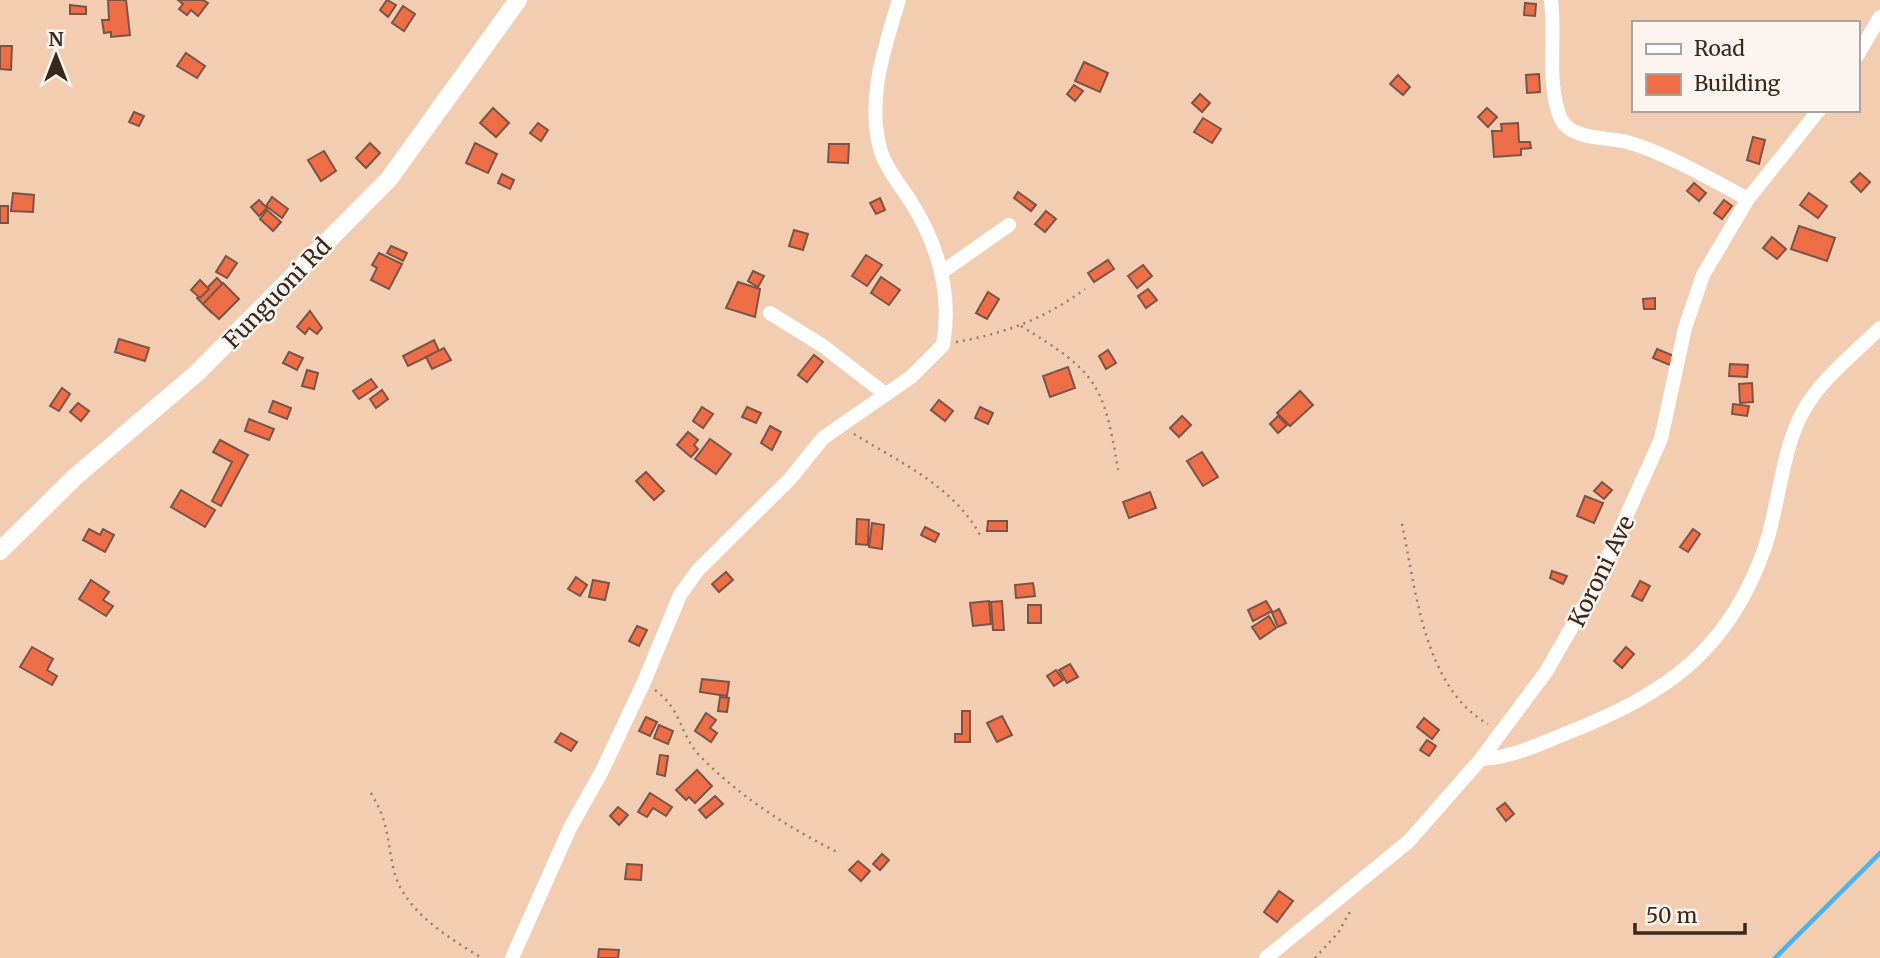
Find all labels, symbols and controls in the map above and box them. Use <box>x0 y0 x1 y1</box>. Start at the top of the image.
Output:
north arrow <box>21 21 91 91</box>
legend <box>1632 21 1859 112</box>
text: N <box>48 27 64 51</box>
text: Road <box>1694 35 1745 62</box>
text: Building <box>1694 70 1781 97</box>
street label: Funguoni Rd <box>217 232 337 354</box>
street label: Koroni Ave <box>1562 511 1640 631</box>
scale bar <box>1635 892 1745 936</box>
text: 50 m <box>1646 902 1697 929</box>

